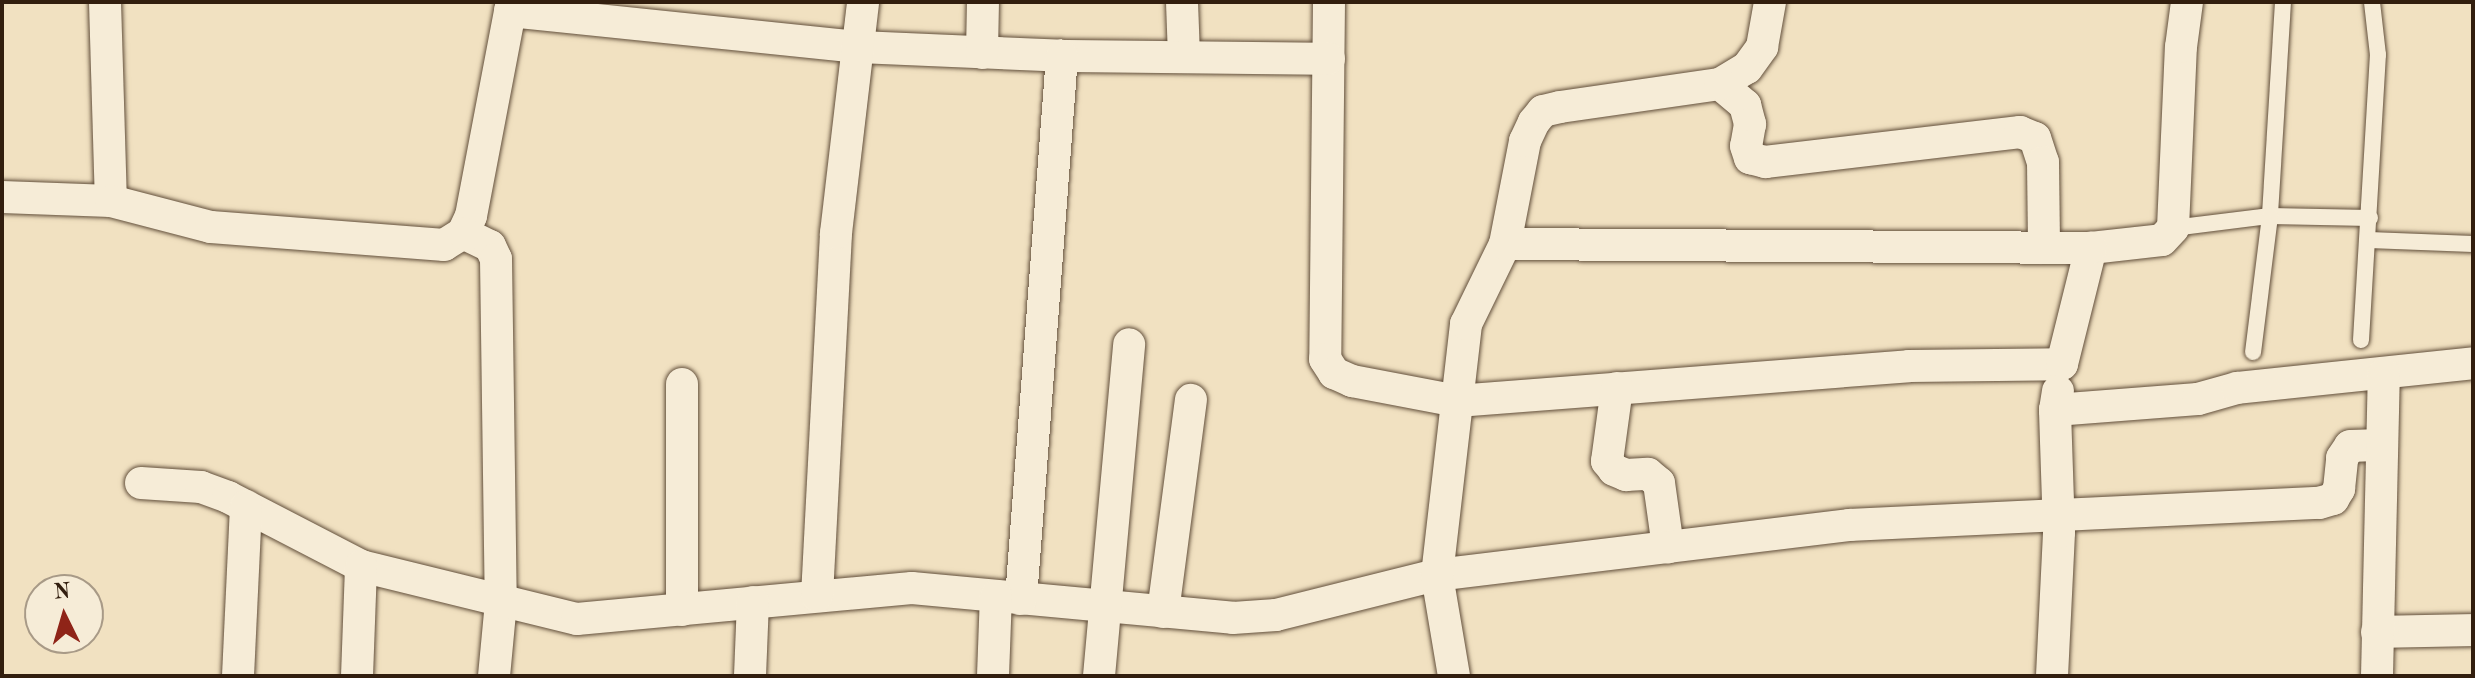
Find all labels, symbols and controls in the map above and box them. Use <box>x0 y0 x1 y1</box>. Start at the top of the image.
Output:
north arrow <box>24 574 104 654</box>
text: N <box>53 580 71 604</box>

